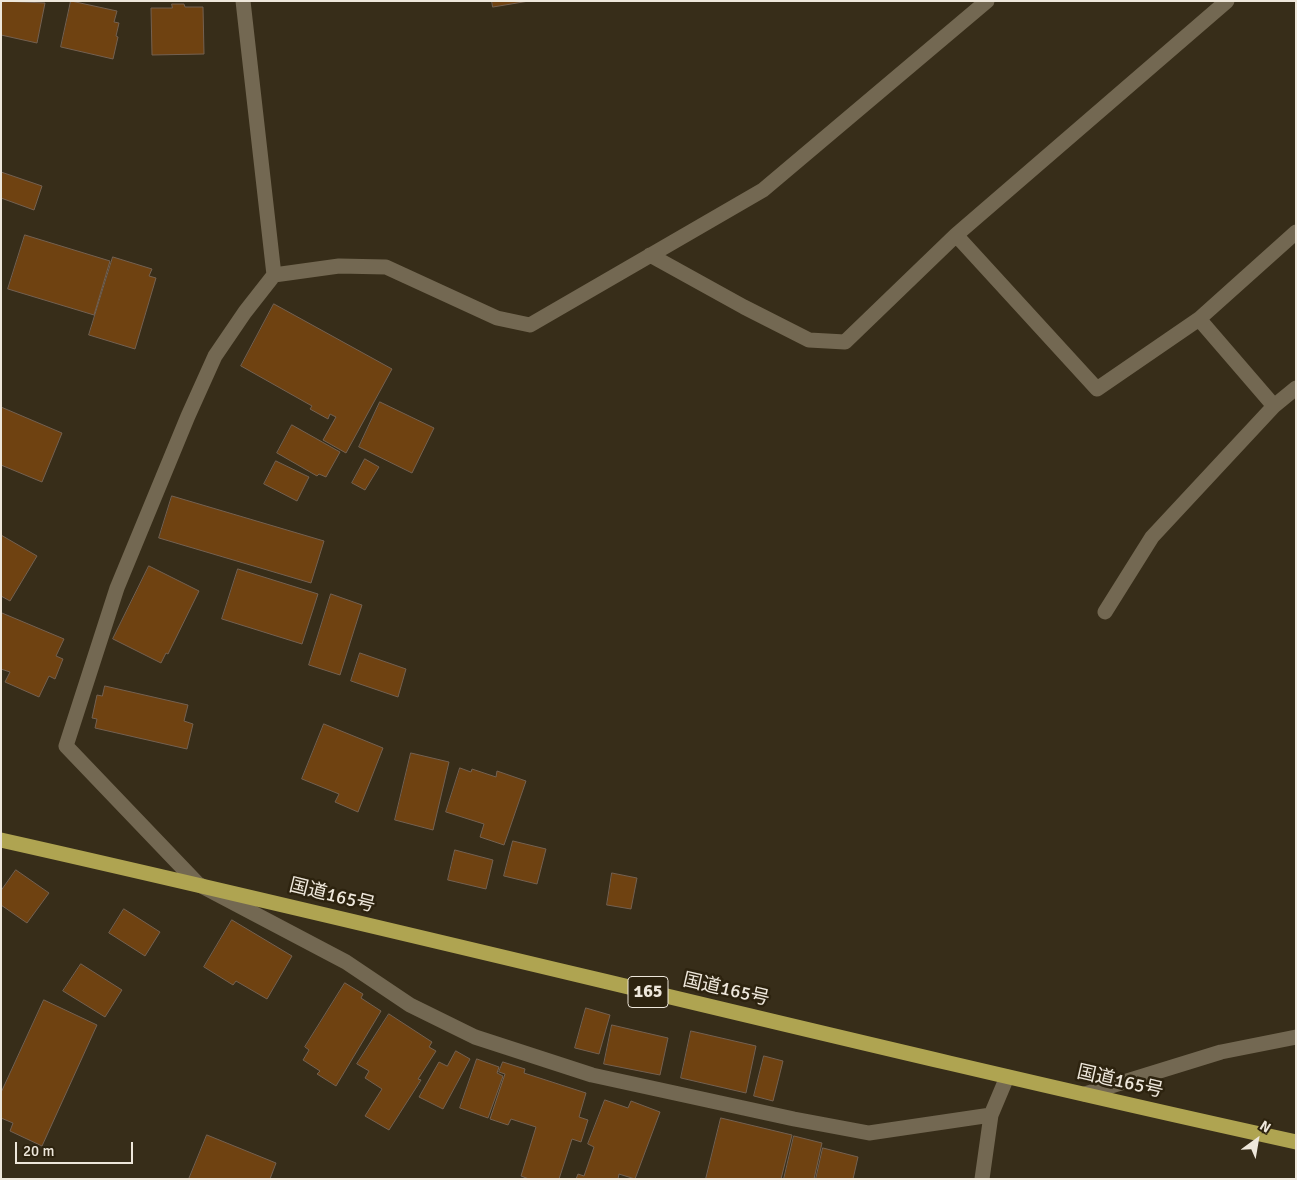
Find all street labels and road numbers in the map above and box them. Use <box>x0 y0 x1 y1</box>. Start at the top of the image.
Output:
street label: 国道165号 <box>287 874 377 918</box>
street label: 国道165号 <box>681 969 771 1011</box>
road number: 165 <box>628 976 668 1008</box>
street label: 国道165号 <box>1075 1061 1165 1103</box>

